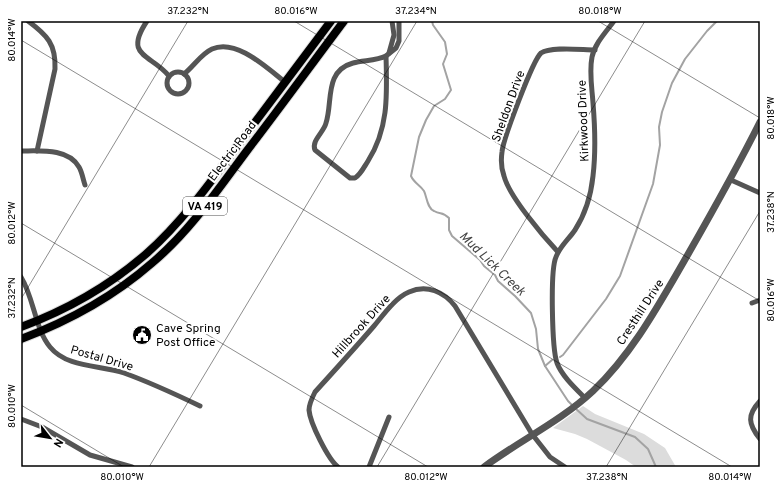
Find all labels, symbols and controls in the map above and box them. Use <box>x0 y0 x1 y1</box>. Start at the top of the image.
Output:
text: 37.232°N <box>167 5 209 18</box>
text: 80.016°W <box>274 5 318 18</box>
text: 37.234°N <box>395 5 437 18</box>
text: 80.018°W <box>578 5 622 18</box>
text: 80.014°W <box>6 18 19 62</box>
street label: Sheldon Drive <box>489 68 529 144</box>
street label: Kirkwood Drive <box>575 80 593 162</box>
text: 80.018°W <box>765 96 778 140</box>
street label: Electric Road <box>205 118 261 185</box>
text: 37.238°N <box>765 191 778 233</box>
road number: VA 419 <box>183 197 227 215</box>
text: 80.012°W <box>6 201 19 245</box>
water label: Mud Lick Creek <box>455 229 528 300</box>
street label: Cresthill Drive <box>614 276 668 349</box>
text: 37.232°N <box>6 277 19 319</box>
text: 80.016°W <box>765 278 778 322</box>
street label: Hillbrook Drive <box>329 292 394 362</box>
place label: Cave Spring Post Office <box>156 321 221 351</box>
public building icon: Cave Spring Post Office <box>131 324 153 346</box>
street label: Postal Drive <box>68 342 135 376</box>
text: 80.010°W <box>6 384 19 428</box>
north arrow <box>30 418 70 458</box>
text: N <box>50 436 66 450</box>
text: 80.010°W <box>100 471 144 484</box>
text: 80.012°W <box>404 471 448 484</box>
text: 37.238°N <box>586 471 628 484</box>
text: 80.014°W <box>708 471 752 484</box>

